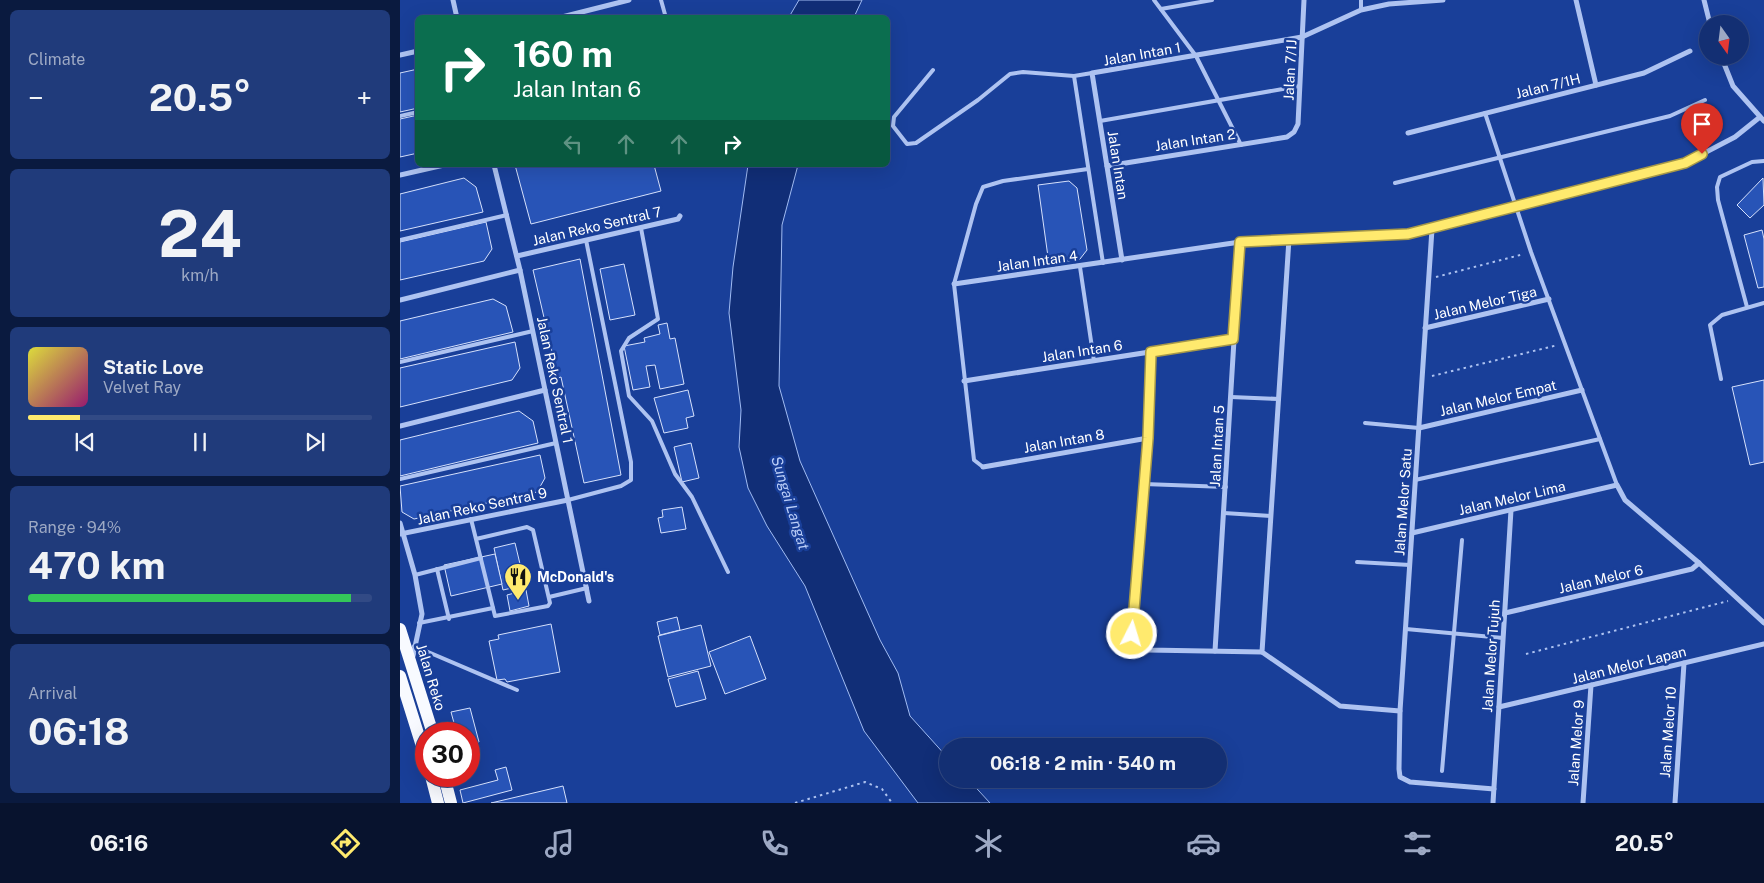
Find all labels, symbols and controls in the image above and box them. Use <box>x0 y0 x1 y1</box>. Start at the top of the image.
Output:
north arrow <box>1699 15 1749 65</box>
map controls <box>1699 15 1749 65</box>
text: 160 m <box>513 34 613 75</box>
icon: right <box>430 35 495 100</box>
street label: Jalan Intan 1 <box>1102 39 1182 69</box>
street label: Jalan 7/1J <box>1280 39 1300 101</box>
text: Climate <box>28 50 85 69</box>
street label: Jalan 7/1H <box>1514 70 1582 102</box>
text: 20.5° <box>149 75 251 120</box>
text: Jalan Intan 6 <box>513 76 641 102</box>
text: − <box>28 81 44 114</box>
text: + <box>356 81 372 114</box>
pin <box>1681 103 1723 154</box>
icon: arrive <box>1688 110 1716 138</box>
street label: Jalan Intan 2 <box>1154 126 1236 154</box>
street label: Jalan Intan <box>1105 129 1131 201</box>
icon: left <box>559 130 587 158</box>
icon: ahead <box>612 130 640 158</box>
icon: ahead <box>665 130 693 158</box>
icon: right <box>718 130 746 158</box>
text: 24 <box>158 195 242 272</box>
street label: Jalan Reko Sentral 7 <box>531 203 663 249</box>
street label: Jalan Intan 4 <box>995 247 1079 275</box>
text: km/h <box>181 266 219 285</box>
street label: Jalan Melor Tiga <box>1432 283 1538 323</box>
street label: Jalan Reko Sentral 1 <box>534 315 576 445</box>
street label: Jalan Intan 6 <box>1040 337 1124 365</box>
text: Static Love <box>103 356 204 378</box>
street label: Jalan Melor Empat <box>1438 377 1558 419</box>
text: Velvet Ray <box>103 378 181 397</box>
street label: Jalan Intan 5 <box>1207 405 1227 487</box>
street label: Jalan Intan 8 <box>1022 426 1106 456</box>
icon: previous <box>71 428 99 456</box>
icon: pause <box>186 428 214 456</box>
icon: next <box>301 428 329 456</box>
street label: Jalan Melor Satu <box>1391 448 1415 556</box>
water label: Sungai Langat <box>768 454 813 552</box>
street label: Jalan Melor Lima <box>1457 478 1567 518</box>
street label: Jalan Reko Sentral 9 <box>416 484 549 528</box>
text: Range · 94% <box>28 518 121 537</box>
text: 470 km <box>28 543 165 588</box>
street label: Jalan Melor 6 <box>1557 561 1645 596</box>
restaurant icon: McDonald's <box>503 562 533 601</box>
place label: McDonald's <box>537 569 614 585</box>
street label: Jalan Melor Tujuh <box>1479 599 1503 713</box>
position arrow <box>1105 607 1157 659</box>
street label: Jalan Reko <box>413 642 449 712</box>
street label: Jalan Melor Lapan <box>1570 643 1688 687</box>
text: Arrival <box>28 684 77 703</box>
street label: Jalan Melor 10 <box>1657 686 1679 778</box>
street label: Jalan Melor 9 <box>1565 699 1587 787</box>
text: 06:18 <box>28 709 129 754</box>
speed limit sign: 30 <box>415 722 480 787</box>
text: 06:18 · 2 min · 540 m <box>990 752 1176 774</box>
icon: directions <box>328 826 363 861</box>
icon: music <box>542 826 577 861</box>
icon: phone <box>757 826 792 861</box>
icon: climate <box>971 826 1006 861</box>
icon: car <box>1186 826 1221 861</box>
icon: filters <box>1400 826 1435 861</box>
text: 06:16 <box>90 830 148 856</box>
text: 20.5° <box>1615 830 1674 856</box>

